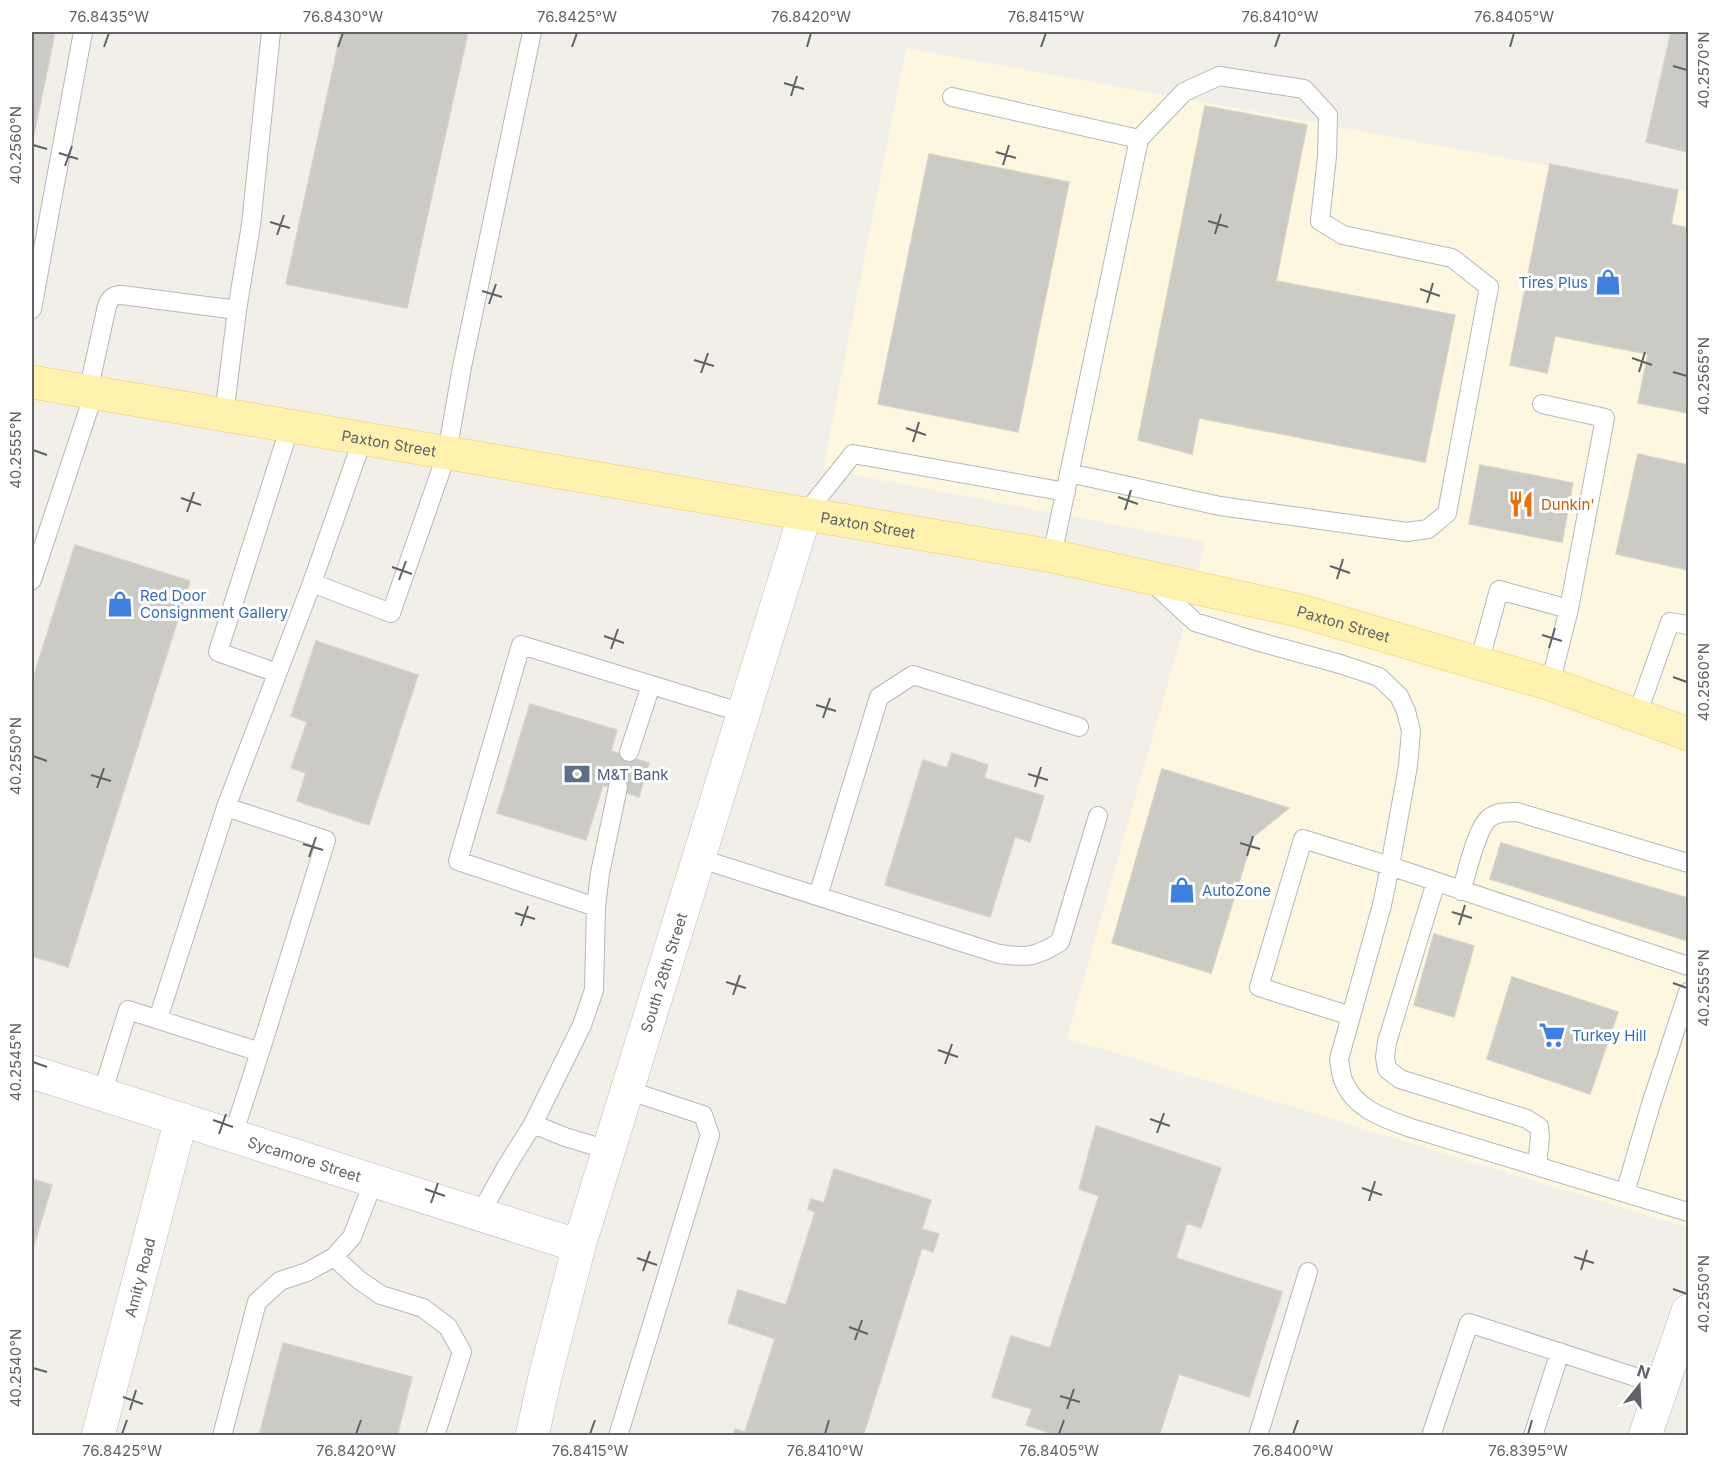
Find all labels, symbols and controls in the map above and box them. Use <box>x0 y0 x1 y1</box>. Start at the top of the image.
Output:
text: 76.8435°W <box>69 7 149 26</box>
text: 76.8430°W <box>303 7 383 26</box>
text: 76.8425°W <box>537 7 617 26</box>
text: 76.8420°W <box>771 7 851 26</box>
text: 76.8415°W <box>1008 7 1084 26</box>
text: 76.8410°W <box>1242 7 1319 26</box>
text: 76.8405°W <box>1474 7 1554 26</box>
text: 40.2570°N <box>1694 31 1713 109</box>
text: 40.2560°N <box>6 106 25 184</box>
shop icon: Tires Plus <box>1593 267 1623 297</box>
place label: Tires Plus <box>1518 273 1588 292</box>
text: 40.2565°N <box>1694 337 1713 415</box>
text: 40.2555°N <box>6 411 25 489</box>
street label: Paxton Street <box>340 425 438 460</box>
restaurant icon: Dunkin' <box>1506 489 1536 519</box>
place label: Dunkin' <box>1541 495 1595 514</box>
street label: Paxton Street <box>819 507 917 542</box>
place label: Red Door Consignment Gallery <box>140 586 289 622</box>
shop icon: Red Door Consignment Gallery <box>105 589 135 619</box>
street label: Paxton Street <box>1295 601 1392 646</box>
text: 40.2560°N <box>1694 643 1713 721</box>
text: 40.2550°N <box>6 717 25 795</box>
bank icon: M&T Bank <box>562 759 592 789</box>
place label: M&T Bank <box>597 765 669 784</box>
shop icon: AutoZone <box>1167 875 1197 905</box>
place label: AutoZone <box>1202 881 1271 900</box>
street label: South 28th Street <box>636 910 691 1035</box>
text: 40.2555°N <box>1694 949 1713 1027</box>
supermarket icon: Turkey Hill <box>1537 1020 1567 1050</box>
text: 40.2545°N <box>6 1023 25 1101</box>
place label: Turkey Hill <box>1572 1026 1646 1045</box>
street label: Sycamore Street <box>246 1132 364 1186</box>
street label: Amity Road <box>120 1236 159 1319</box>
text: 40.2550°N <box>1694 1255 1713 1333</box>
text: 40.2540°N <box>6 1329 25 1407</box>
north arrow <box>1609 1356 1669 1416</box>
text: N <box>1635 1360 1653 1383</box>
text: 76.8425°W <box>82 1441 162 1460</box>
text: 76.8420°W <box>316 1441 396 1460</box>
text: 76.8415°W <box>552 1441 628 1460</box>
text: 76.8410°W <box>787 1441 864 1460</box>
text: 76.8405°W <box>1019 1441 1099 1460</box>
text: 76.8400°W <box>1253 1441 1333 1460</box>
text: 76.8395°W <box>1488 1441 1568 1460</box>

